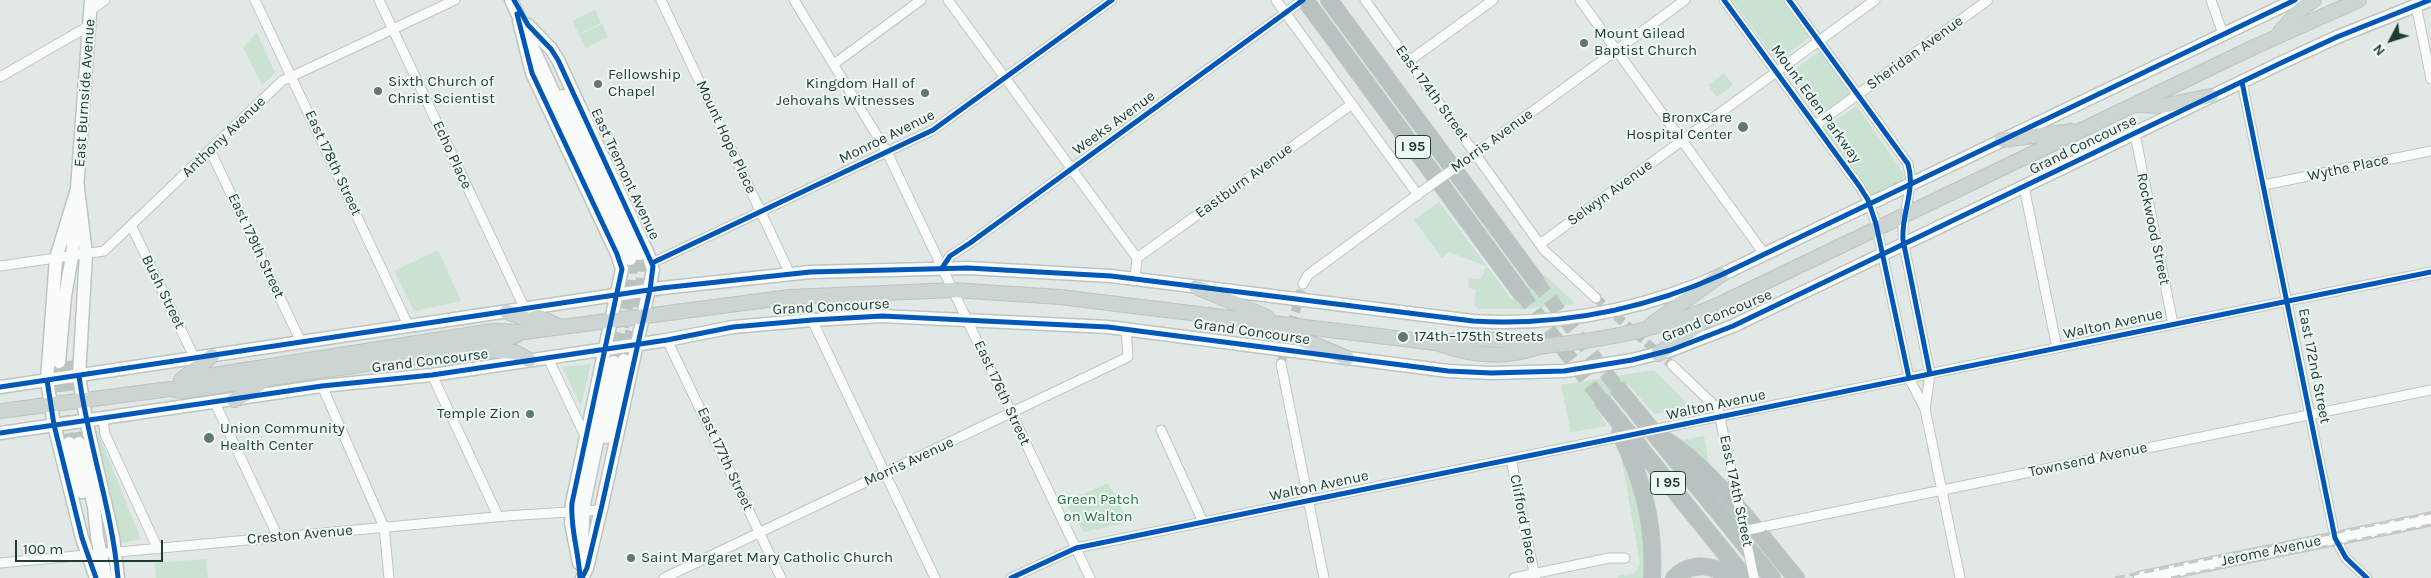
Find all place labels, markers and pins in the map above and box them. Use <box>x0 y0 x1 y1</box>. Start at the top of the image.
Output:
place label: Mount Gilead Baptist Church <box>1594 25 1697 60</box>
marker: Mount Gilead Baptist Church <box>1578 37 1590 49</box>
place label: Fellowship Chapel <box>608 66 681 101</box>
place label: Sixth Church of Christ Scientist <box>388 73 495 108</box>
place label: Kingdom Hall of Jehovahs Witnesses <box>776 75 915 110</box>
marker: Fellowship Chapel <box>592 78 604 90</box>
marker: Sixth Church of Christ Scientist <box>372 85 384 97</box>
marker: Kingdom Hall of Jehovahs Witnesses <box>919 87 931 99</box>
place label: BronxCare Hospital Center <box>1626 109 1732 144</box>
marker: BronxCare Hospital Center <box>1736 120 1750 134</box>
place label: 174th–175th Streets <box>1414 328 1544 346</box>
marker: 174th–175th Streets <box>1396 330 1410 344</box>
place label: Temple Zion <box>437 405 520 423</box>
marker: Temple Zion <box>524 408 536 420</box>
place label: Union Community Health Center <box>220 420 345 455</box>
marker: Union Community Health Center <box>202 431 216 445</box>
place label: Saint Margaret Mary Catholic Church <box>641 549 893 567</box>
marker: Saint Margaret Mary Catholic Church <box>625 552 637 564</box>

